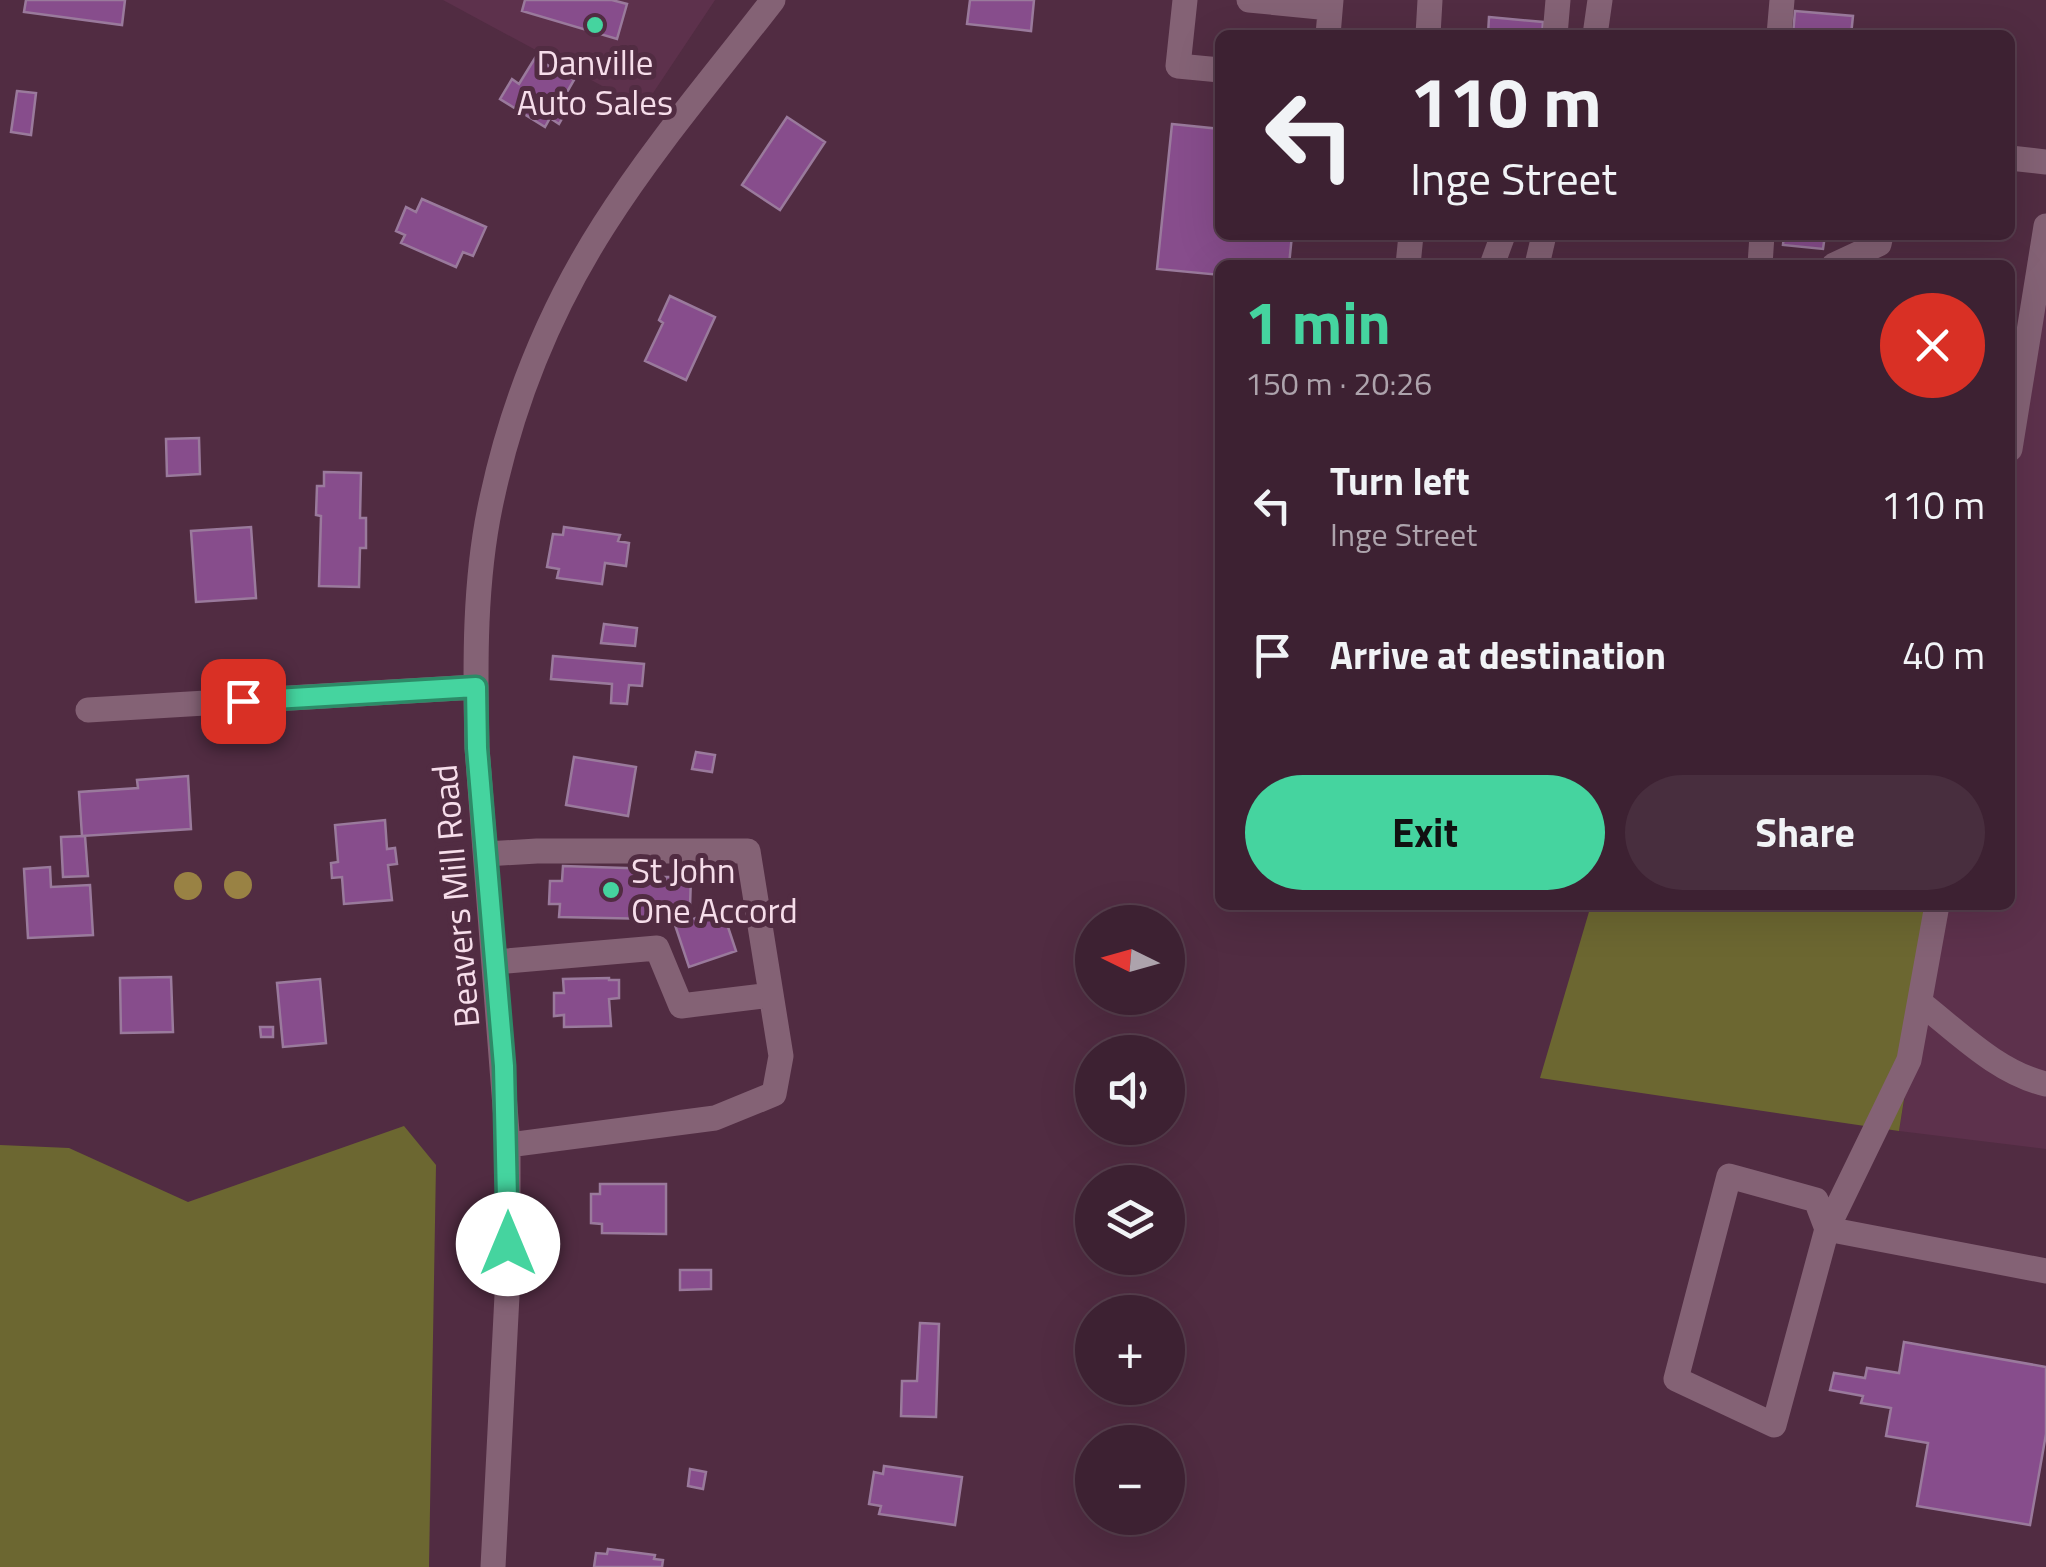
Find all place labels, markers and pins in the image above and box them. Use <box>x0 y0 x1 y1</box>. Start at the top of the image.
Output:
marker: Danville Auto Sales <box>584 14 606 36</box>
place label: Danville Auto Sales <box>517 35 673 129</box>
pin <box>201 659 286 744</box>
place label: St John One Accord <box>631 843 798 937</box>
marker: St John One Accord <box>600 879 622 901</box>

